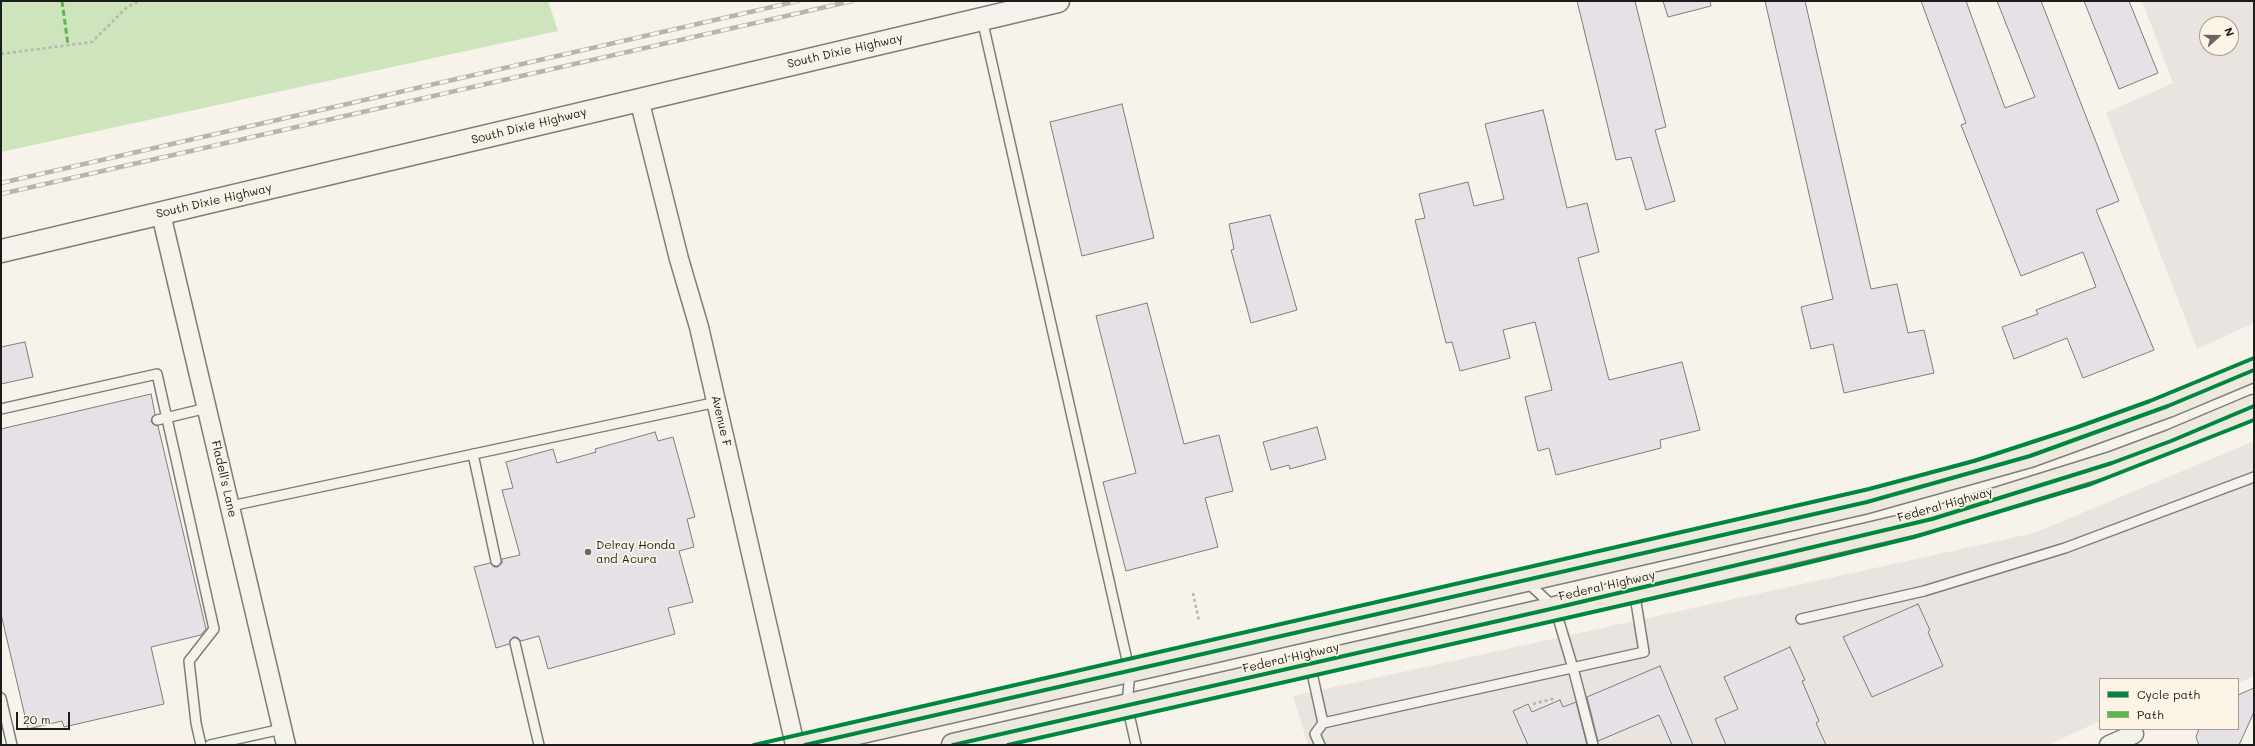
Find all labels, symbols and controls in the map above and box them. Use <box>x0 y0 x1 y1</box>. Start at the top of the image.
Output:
north arrow <box>2199 16 2239 56</box>
text: N <box>2221 25 2238 38</box>
street label: South Dixie Highway <box>786 31 904 71</box>
street label: South Dixie Highway <box>470 105 588 147</box>
street label: South Dixie Highway <box>155 181 273 221</box>
street label: Avenue F <box>708 394 734 448</box>
street label: Fladell's Lane <box>208 439 240 519</box>
street label: Federal Highway <box>1896 484 1994 526</box>
place label: Delray Honda and Acura <box>596 538 676 566</box>
marker: Delray Honda and Acura <box>583 547 593 557</box>
street label: Federal Highway <box>1557 568 1657 604</box>
street label: Federal Highway <box>1241 640 1341 676</box>
legend <box>2099 678 2239 730</box>
text: Cycle path <box>2137 686 2200 702</box>
scale bar <box>18 704 72 730</box>
text: Path <box>2137 706 2164 722</box>
text: 20 m <box>23 711 51 727</box>

